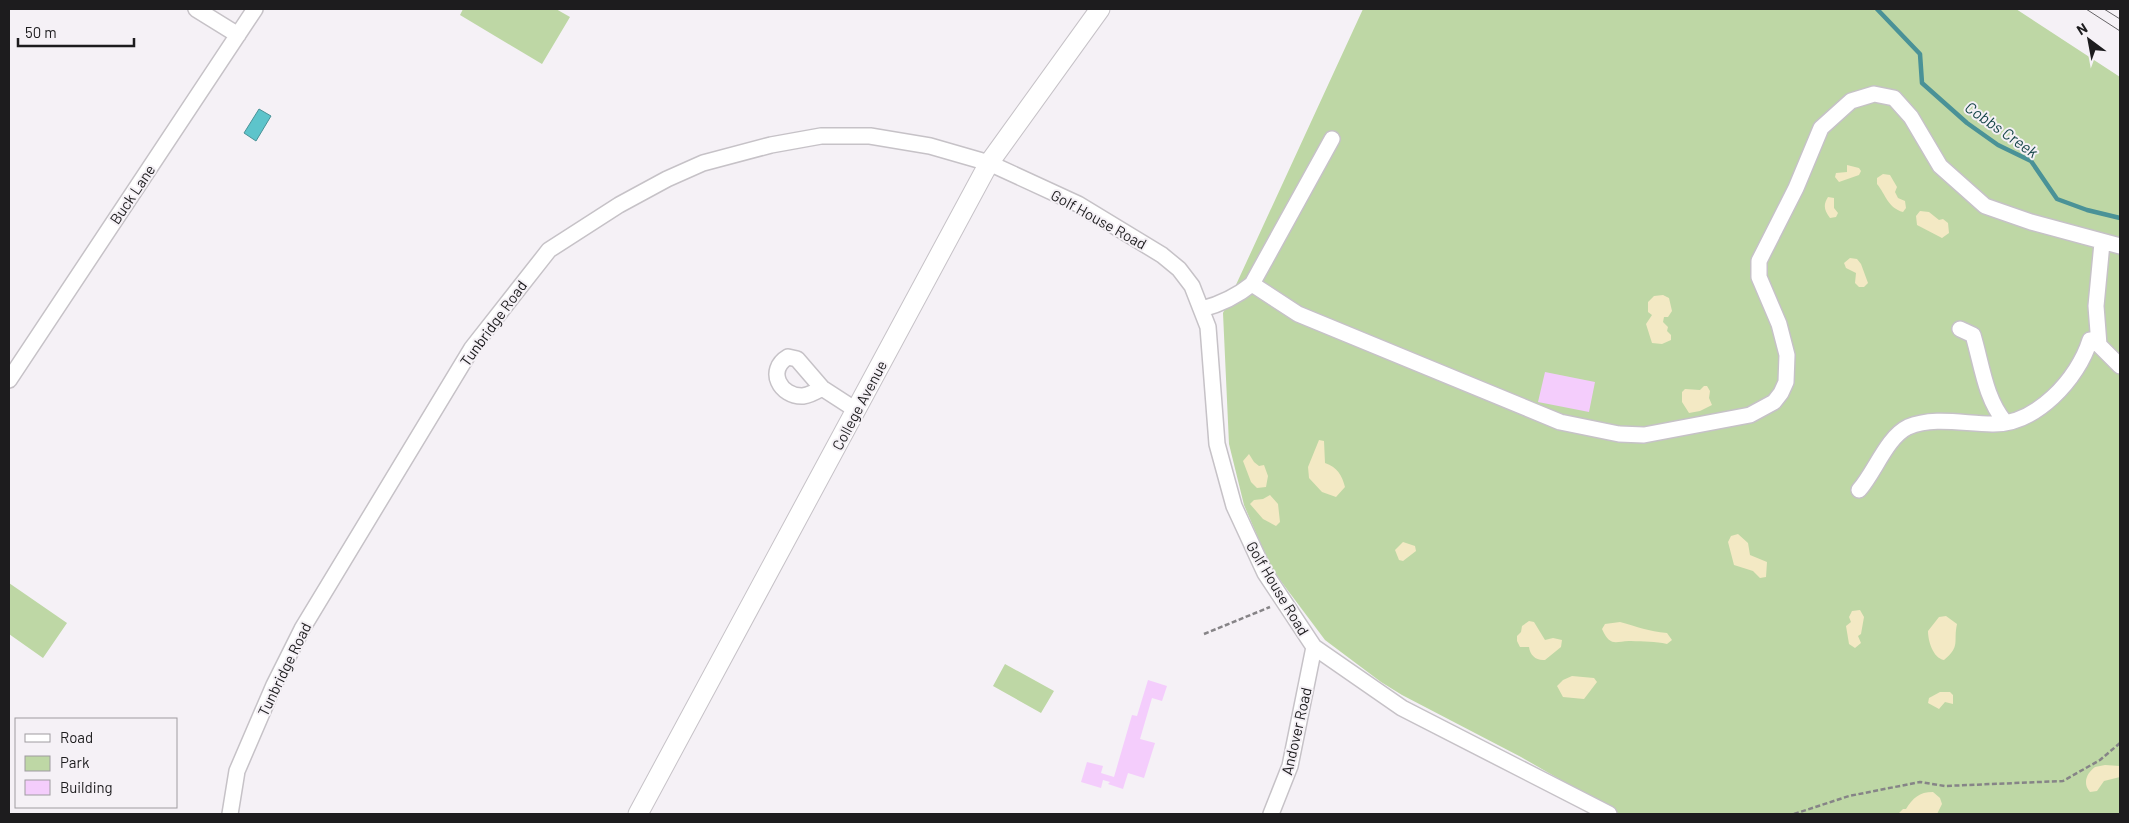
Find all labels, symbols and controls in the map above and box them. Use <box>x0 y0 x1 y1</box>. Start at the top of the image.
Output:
scale bar <box>18 15 134 47</box>
north arrow <box>2064 15 2114 65</box>
text: N <box>2073 19 2090 38</box>
text: 50 m <box>25 23 57 41</box>
water label: Cobbs Creek <box>1962 97 2042 161</box>
street label: Buck Lane <box>106 161 158 227</box>
street label: Golf House Road <box>1048 185 1150 253</box>
street label: Tunbridge Road <box>456 277 530 369</box>
street label: College Avenue <box>828 357 890 453</box>
street label: Golf House Road <box>1243 538 1313 638</box>
street label: Tunbridge Road <box>254 619 314 719</box>
street label: Andover Road <box>1277 685 1315 777</box>
legend <box>15 718 178 808</box>
text: Road <box>60 728 93 746</box>
text: Park <box>60 753 90 771</box>
text: Building <box>60 778 113 796</box>

